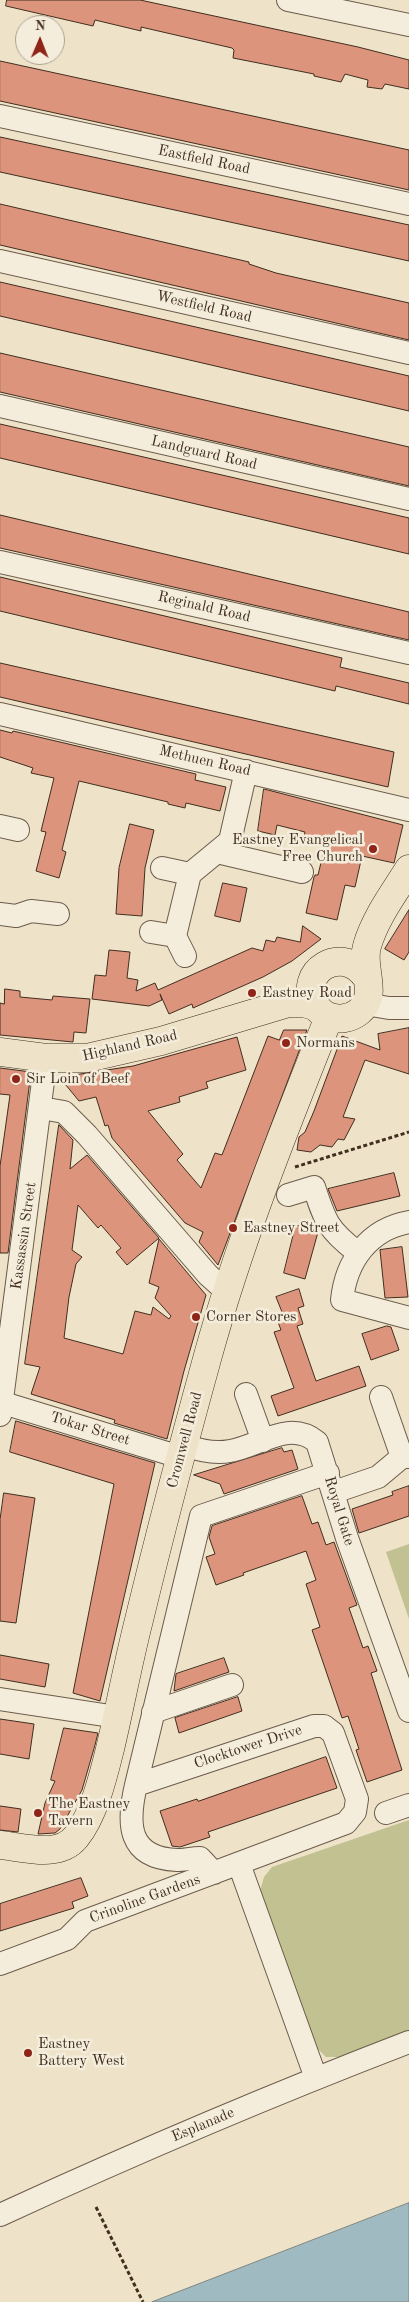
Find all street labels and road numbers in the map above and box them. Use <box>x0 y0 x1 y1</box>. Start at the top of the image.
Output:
street label: Eastfield Road <box>156 141 252 179</box>
street label: Westfield Road <box>154 287 254 327</box>
street label: Landguard Road <box>149 432 259 474</box>
street label: Reginald Road <box>156 588 252 626</box>
street label: Methuen Road <box>157 742 253 780</box>
street label: Highland Road <box>81 1026 179 1066</box>
street label: Kassassin Street <box>8 1181 40 1291</box>
street label: Cromwell Road <box>163 1390 207 1490</box>
street label: Tokar Street <box>48 1408 132 1450</box>
street label: Royal Gate <box>320 1474 358 1548</box>
street label: Clocktower Drive <box>192 1721 304 1773</box>
street label: Crinoline Gardens <box>87 1871 203 1927</box>
street label: Esplanade <box>169 2104 237 2146</box>

